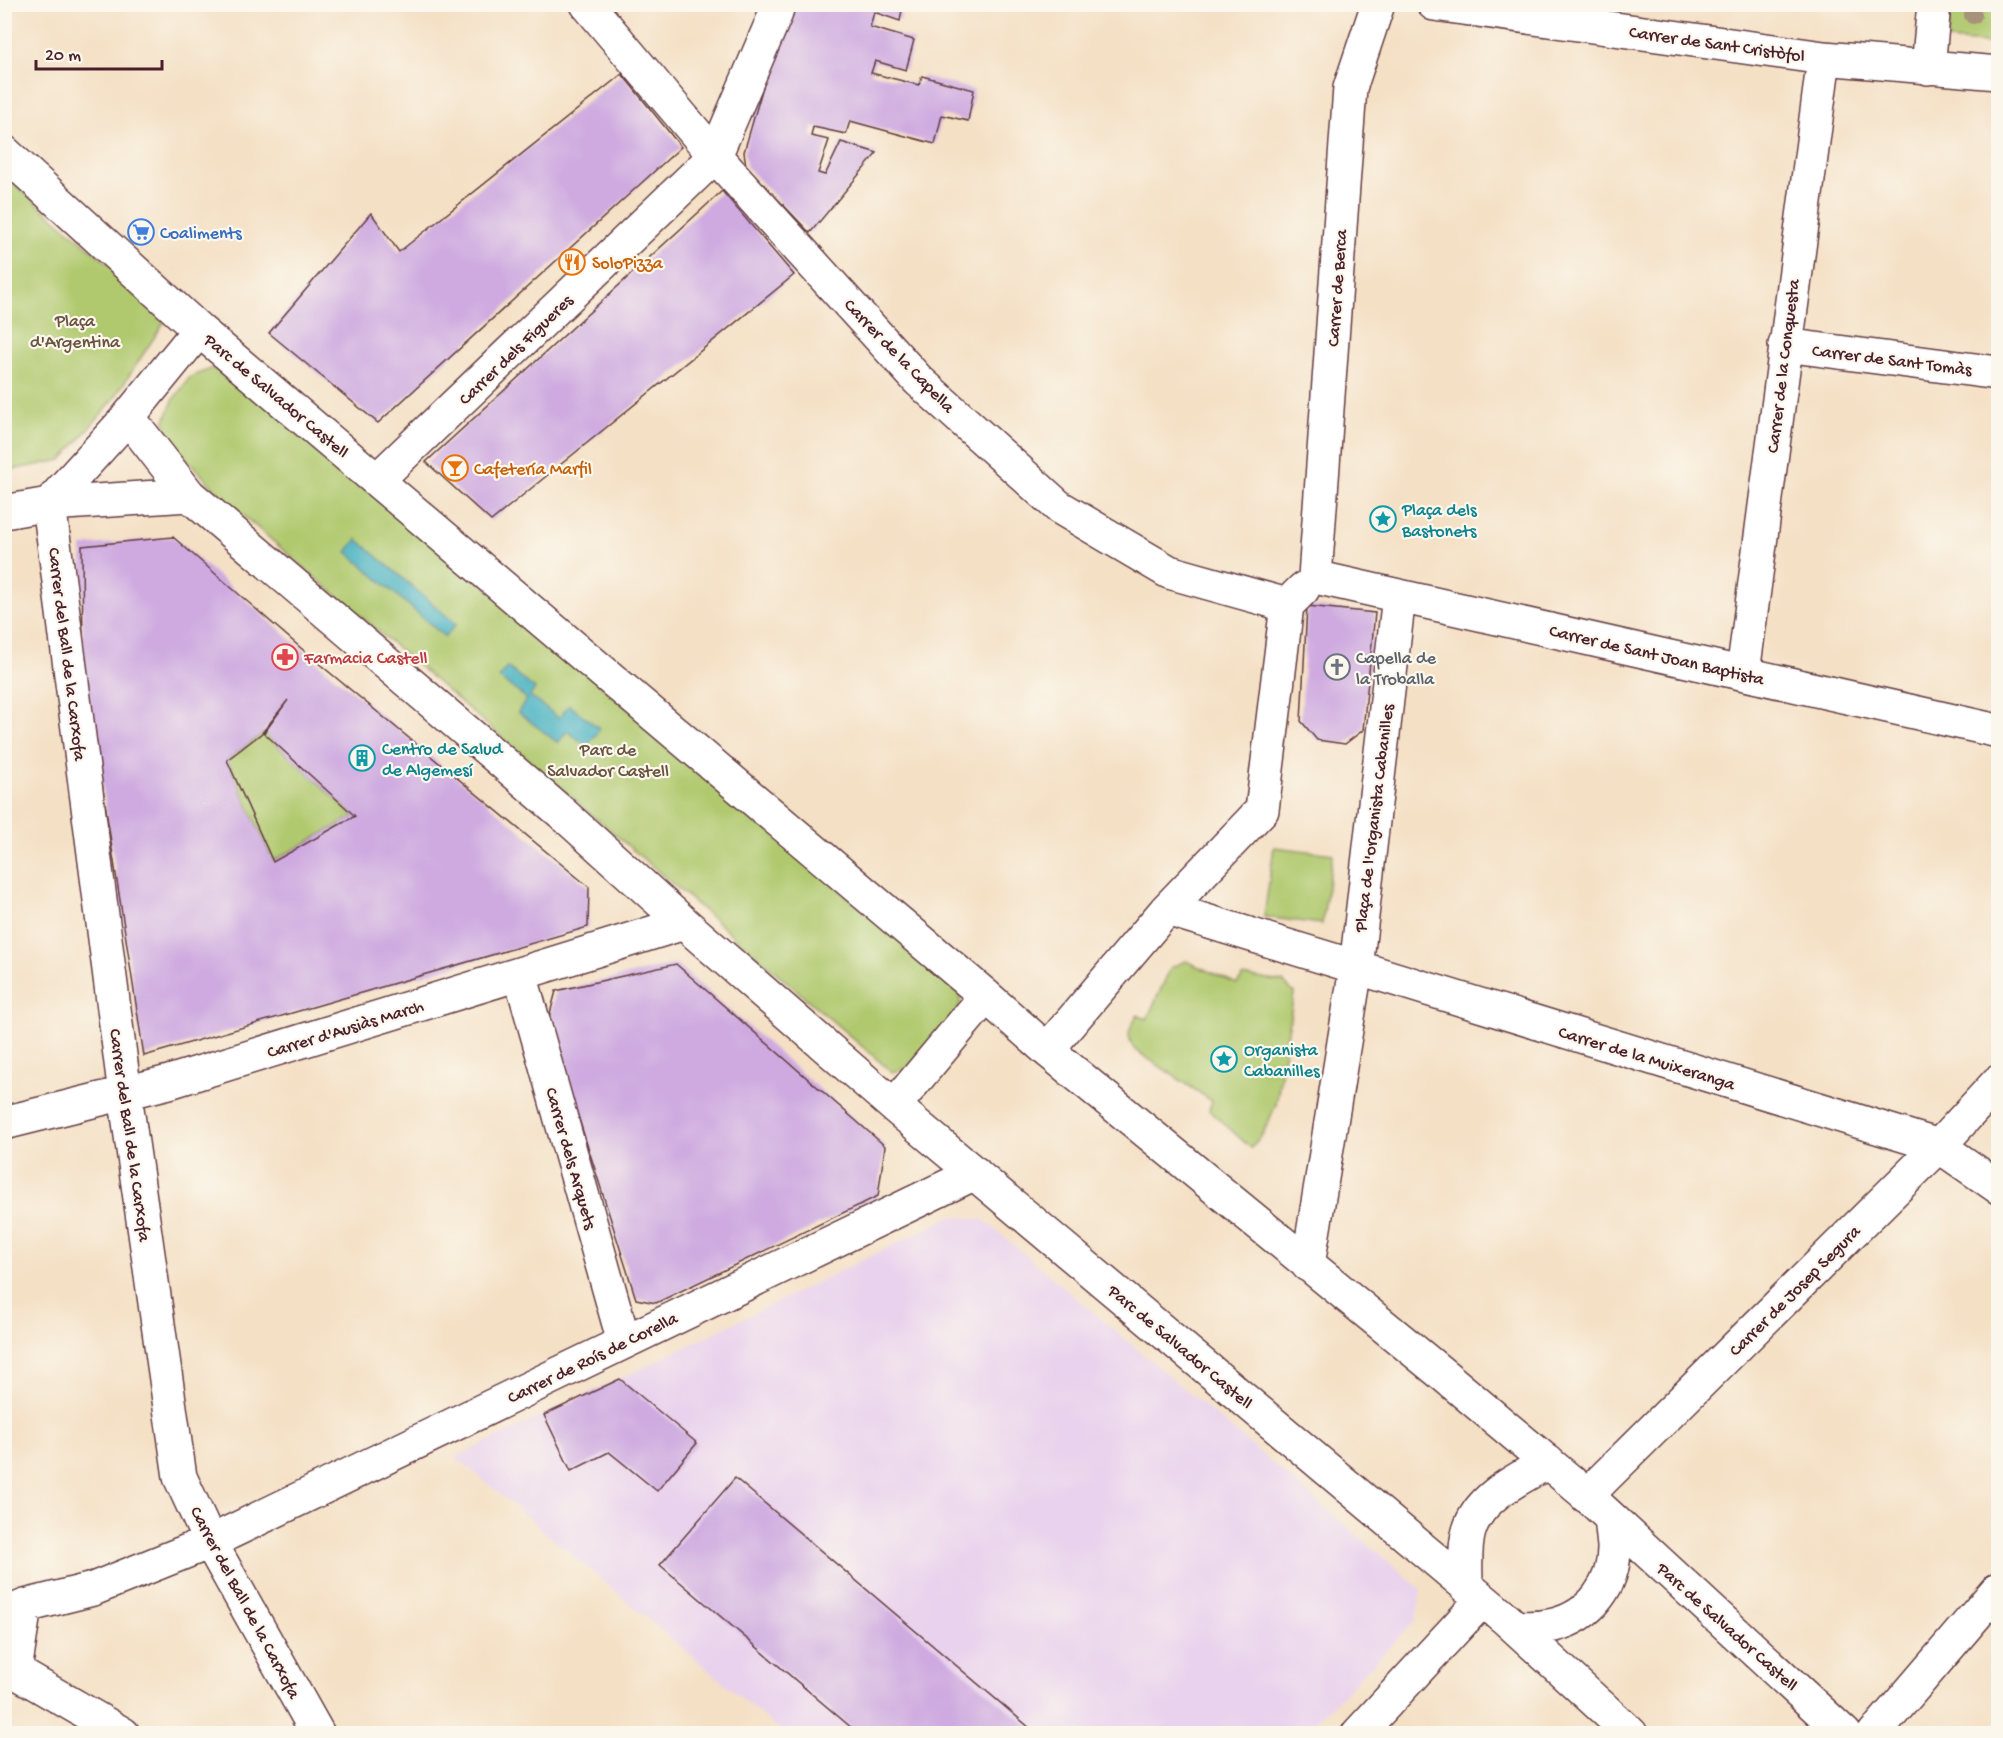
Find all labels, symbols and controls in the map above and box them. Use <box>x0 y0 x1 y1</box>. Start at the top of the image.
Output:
street label: Carrer de Sant Cristòfol <box>1627 23 1806 68</box>
scale bar <box>36 33 162 71</box>
text: 20 m <box>45 46 81 67</box>
supermarket icon: Coaliments <box>126 217 156 247</box>
place label: Coaliments <box>160 224 243 245</box>
street label: Carrer de Berca <box>1324 228 1353 348</box>
restaurant icon: SoloPizza <box>557 247 587 277</box>
place label: SoloPizza <box>592 254 664 275</box>
street label: Carrer de la Conquesta <box>1763 277 1806 454</box>
street label: Carrer dels Figueres <box>455 290 579 411</box>
street label: Carrer de la Capella <box>838 295 959 419</box>
park label: Plaça d'Argentina <box>30 312 121 354</box>
street label: Parc de Salvador Castell <box>198 330 352 464</box>
street label: Carrer de Sant Tomàs <box>1811 341 1974 382</box>
bar icon: Cafetería Marfil <box>440 453 470 483</box>
place label: Cafetería Marfil <box>474 460 592 481</box>
place label: Plaça dels Bastonets <box>1401 501 1478 543</box>
place icon: Plaça dels Bastonets <box>1368 504 1398 534</box>
street label: Carrer del Ball de la Carxofa <box>42 547 89 763</box>
street label: Carrer de Sant Joan Baptista <box>1547 621 1767 692</box>
pharmacy icon: Farmacia Castell <box>270 642 300 672</box>
place label: Farmacia Castell <box>303 649 428 670</box>
place label: Capella de la Troballa <box>1356 649 1437 691</box>
church icon: Capella de la Troballa <box>1322 652 1352 682</box>
street label: Plaça de l'organista Cabanilles <box>1351 702 1400 934</box>
place label: Centro de Salud de Algemesí <box>382 740 504 782</box>
park label: Parc de Salvador Castell <box>547 741 669 783</box>
building icon: Centro de Salud de Algemesí <box>347 743 377 773</box>
street label: Carrer d'Ausiàs March <box>265 996 427 1064</box>
street label: Carrer de la Muixeranga <box>1555 1023 1738 1097</box>
street label: Carrer del Ball de la Carxofa <box>103 1028 154 1244</box>
place label: Organista Cabanilles <box>1244 1041 1321 1083</box>
place icon: Organista Cabanilles <box>1209 1044 1239 1074</box>
street label: Carrer dels Arquets <box>539 1085 600 1233</box>
street label: Carrer de Josep Segura <box>1726 1221 1867 1362</box>
street label: Parc de Salvador Castell <box>1102 1281 1256 1415</box>
street label: Carrer de Roís de Corella <box>505 1308 683 1410</box>
street label: Carrer del Ball de la Carxofa <box>184 1503 304 1704</box>
street label: Parc de Salvador Castell <box>1651 1558 1801 1697</box>

